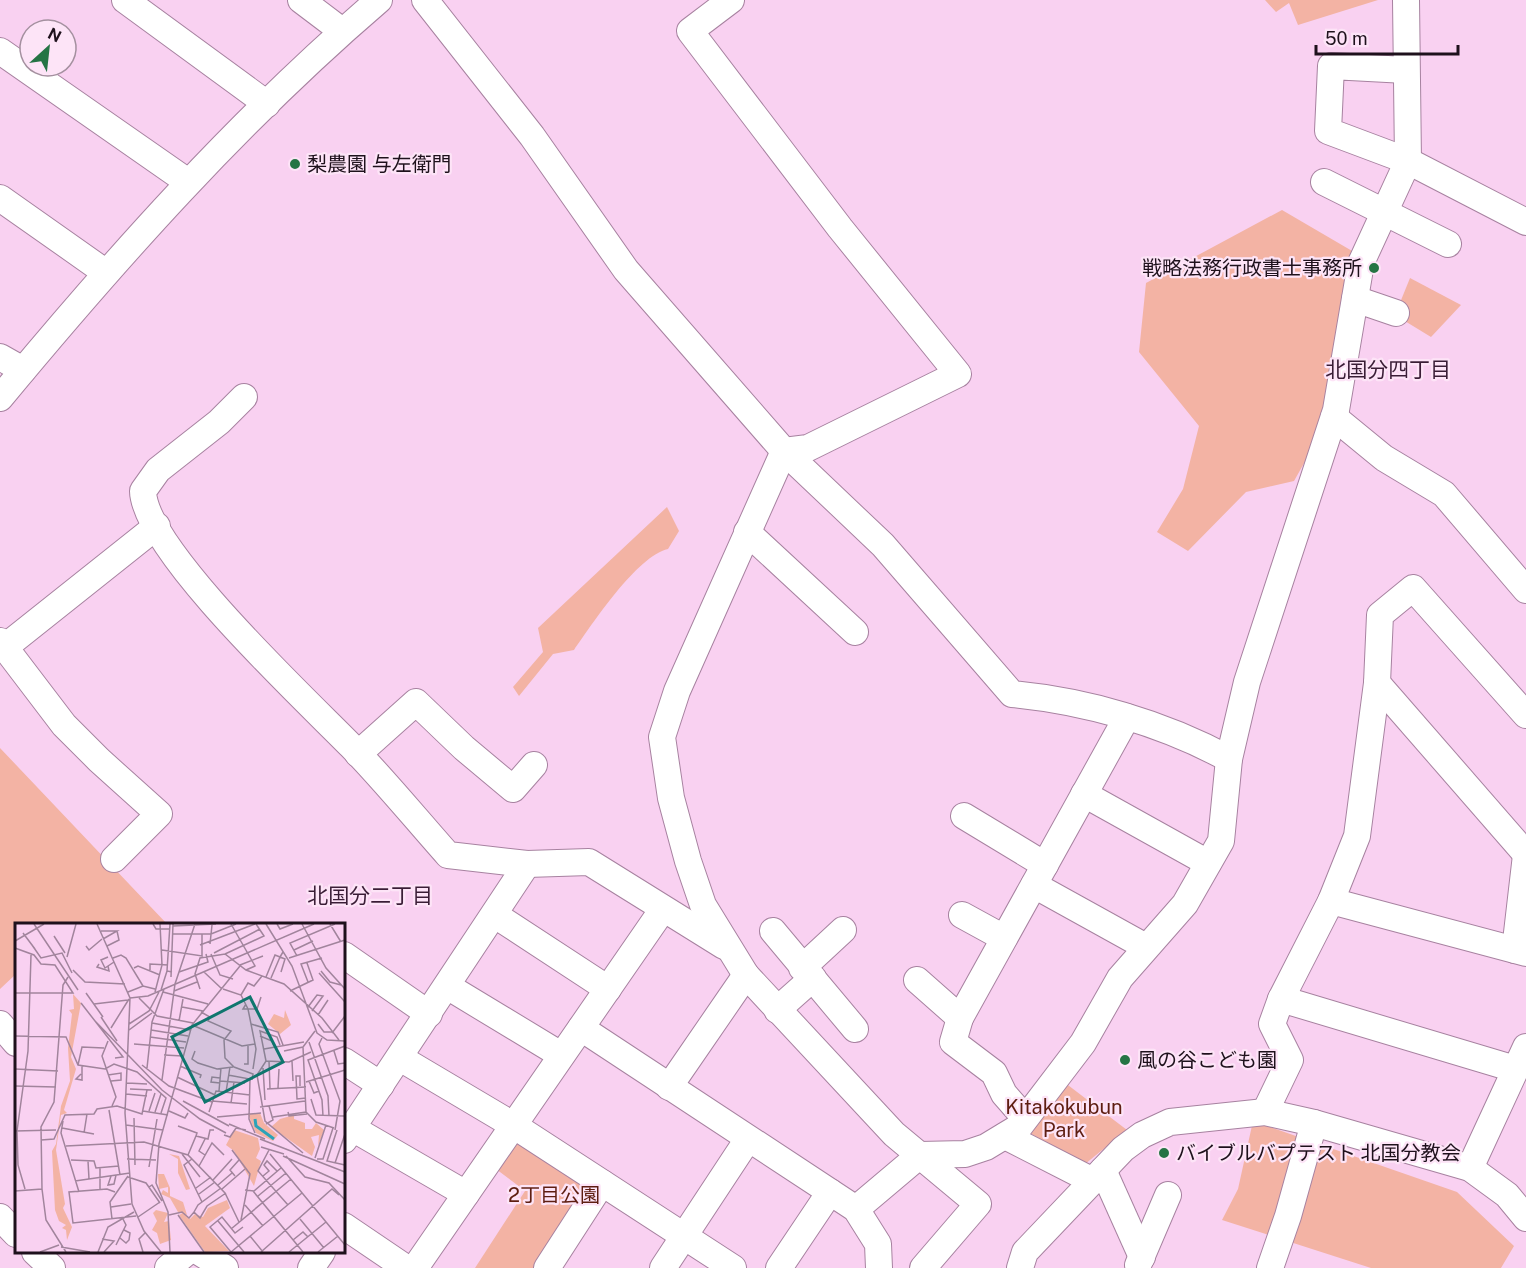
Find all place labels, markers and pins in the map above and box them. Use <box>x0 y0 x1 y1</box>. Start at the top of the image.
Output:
place label: 梨農園 与左衛門 <box>307 152 452 176</box>
marker: 梨農園 与左衛門 <box>288 157 302 171</box>
place label: 戦略法務行政書士事務所 <box>1142 256 1362 280</box>
marker: 戦略法務行政書士事務所 <box>1367 261 1381 275</box>
place label: 風の谷こども園 <box>1137 1048 1277 1072</box>
marker: 風の谷こども園 <box>1118 1053 1132 1067</box>
place label: バイブルバプテスト 北国分教会 <box>1176 1141 1461 1165</box>
marker: バイブルバプテスト 北国分教会 <box>1157 1146 1171 1160</box>

